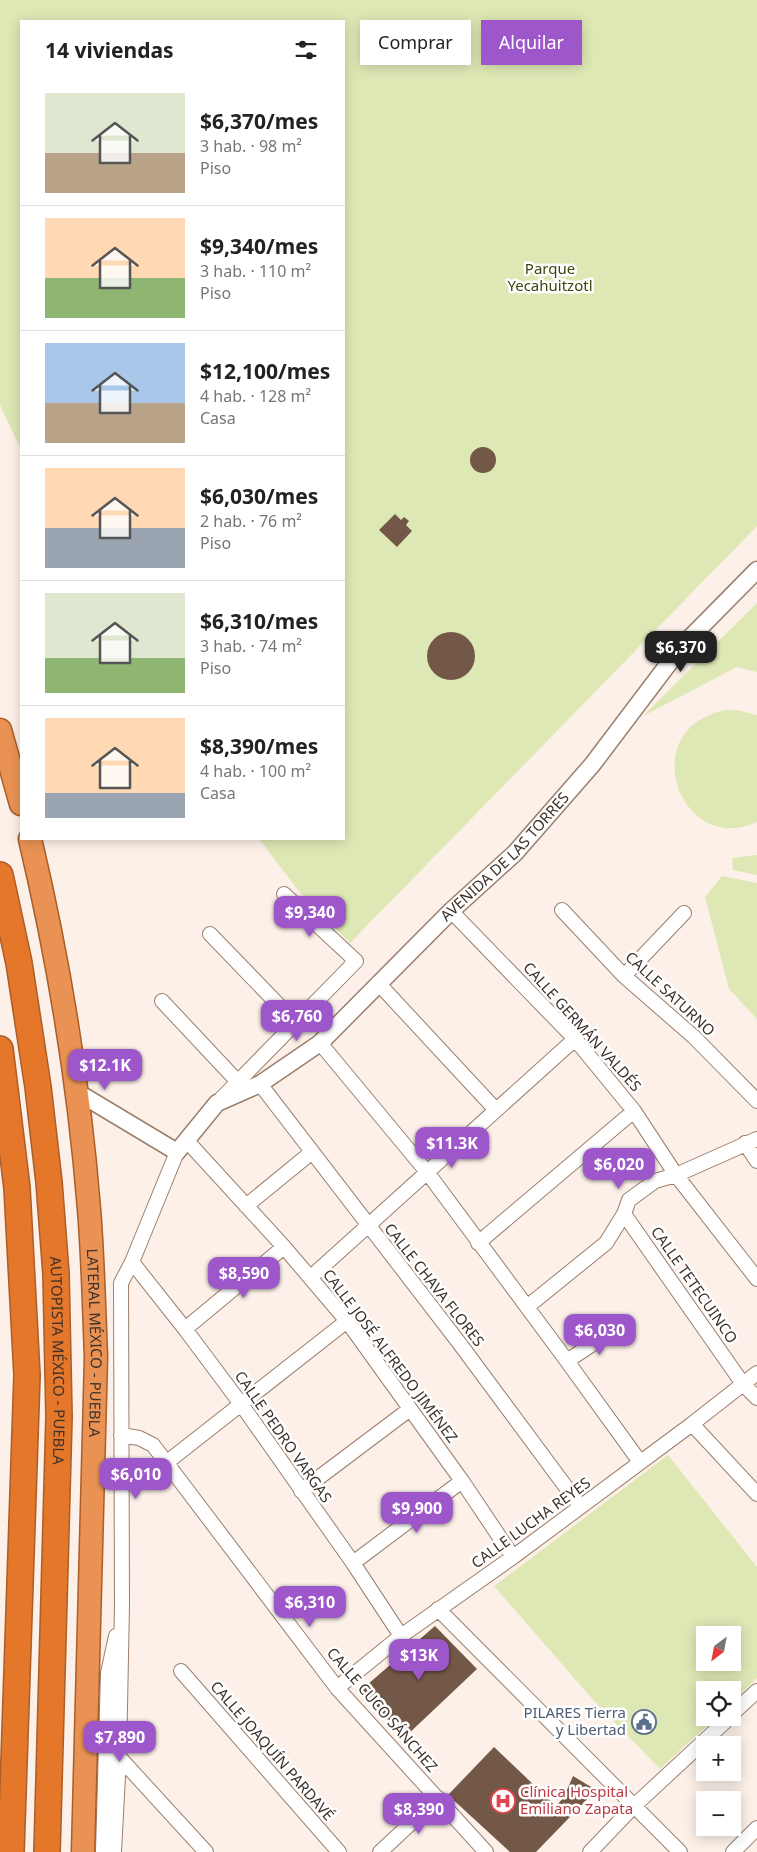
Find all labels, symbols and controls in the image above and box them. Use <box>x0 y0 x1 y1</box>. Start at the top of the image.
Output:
chip: Comprar <box>360 20 471 65</box>
chip: Alquilar <box>481 20 582 65</box>
text: 14 viviendas <box>45 36 174 64</box>
icon: filters <box>292 36 320 64</box>
text: $6,370/mes <box>200 107 318 135</box>
icon: home <box>85 113 145 173</box>
text: 3 hab. · 98 m² <box>200 135 302 157</box>
text: Piso <box>200 157 231 179</box>
text: $9,340/mes <box>200 232 318 260</box>
icon: home <box>85 238 145 298</box>
park label: Parque Yecahuitzotl <box>507 258 593 295</box>
text: 3 hab. · 110 m² <box>200 260 311 282</box>
text: Piso <box>200 282 231 304</box>
text: $12,100/mes <box>200 357 330 385</box>
icon: home <box>85 363 145 423</box>
text: 4 hab. · 128 m² <box>200 385 311 407</box>
text: Casa <box>200 407 236 429</box>
text: $6,030/mes <box>200 482 318 510</box>
icon: home <box>85 488 145 548</box>
text: 2 hab. · 76 m² <box>200 510 302 532</box>
text: Piso <box>200 532 231 554</box>
text: $6,310/mes <box>200 607 318 635</box>
icon: home <box>85 613 145 673</box>
pin: $6,370 <box>640 630 722 673</box>
text: 3 hab. · 74 m² <box>200 635 302 657</box>
text: $6,370 <box>656 636 706 658</box>
text: Piso <box>200 657 231 679</box>
text: $8,390/mes <box>200 732 318 760</box>
icon: home <box>85 738 145 798</box>
text: 4 hab. · 100 m² <box>200 760 311 782</box>
text: Casa <box>200 782 236 804</box>
street label: AVENIDA DE LAS TORRES <box>435 787 573 925</box>
pin: $9,340 <box>269 896 351 938</box>
text: $9,340 <box>285 901 335 923</box>
street label: CALLE SATURNO <box>622 947 720 1040</box>
street label: CALLE GERMÁN VALDÉS <box>519 957 646 1095</box>
pin: $6,760 <box>256 1000 338 1042</box>
text: $6,760 <box>272 1005 322 1027</box>
pin: $12.1K <box>64 1048 146 1091</box>
text: $12.1K <box>79 1054 131 1076</box>
pin: $11.3K <box>411 1126 493 1169</box>
text: $11.3K <box>426 1132 478 1154</box>
pin: $6,020 <box>578 1148 660 1190</box>
text: $6,020 <box>594 1153 644 1175</box>
street label: CALLE CHAVA FLORES <box>380 1219 489 1350</box>
street label: CALLE TETECUINCO <box>647 1222 743 1347</box>
street label: LATERAL MÉXICO - PUEBLA <box>83 1248 107 1438</box>
street label: AUTOPISTA MÉXICO - PUEBLA <box>46 1256 70 1466</box>
pin: $8,590 <box>203 1256 285 1299</box>
text: $8,590 <box>219 1262 269 1284</box>
street label: CALLE JOSÉ ALFREDO JIMÉNEZ <box>319 1265 463 1446</box>
pin: $6,030 <box>559 1314 641 1356</box>
text: $6,030 <box>575 1319 625 1341</box>
street label: CALLE PEDRO VARGAS <box>231 1367 337 1506</box>
pin: $6,010 <box>95 1458 177 1500</box>
text: $6,010 <box>111 1463 161 1485</box>
street label: CALLE LUCHA REYES <box>467 1472 594 1572</box>
pin: $9,900 <box>376 1492 458 1534</box>
text: $9,900 <box>392 1497 442 1519</box>
pin: $6,310 <box>269 1586 351 1628</box>
text: $6,310 <box>285 1591 335 1613</box>
north arrow <box>696 1626 741 1671</box>
map controls <box>696 1626 741 1836</box>
pin: $13K <box>389 1638 449 1681</box>
street label: CALLE CUCO SÁNCHEZ <box>323 1643 442 1776</box>
text: $13K <box>400 1644 438 1666</box>
street label: CALLE JOAQUÍN PARDAVÉ <box>206 1676 339 1824</box>
button: locate <box>696 1681 741 1726</box>
place label: PILARES Tierra y Libertad <box>523 1702 626 1739</box>
public building icon: PILARES Tierra y Libertad <box>631 1709 657 1735</box>
pin: $7,890 <box>79 1720 161 1763</box>
text: $7,890 <box>95 1726 145 1748</box>
button: + <box>696 1736 741 1781</box>
place label: Clínica Hospital Emiliano Zapata <box>520 1781 633 1818</box>
hospital icon: Clínica Hospital Emiliano Zapata <box>490 1788 516 1814</box>
button: − <box>696 1791 741 1836</box>
pin: $8,390 <box>378 1792 460 1835</box>
text: $8,390 <box>394 1798 444 1820</box>

